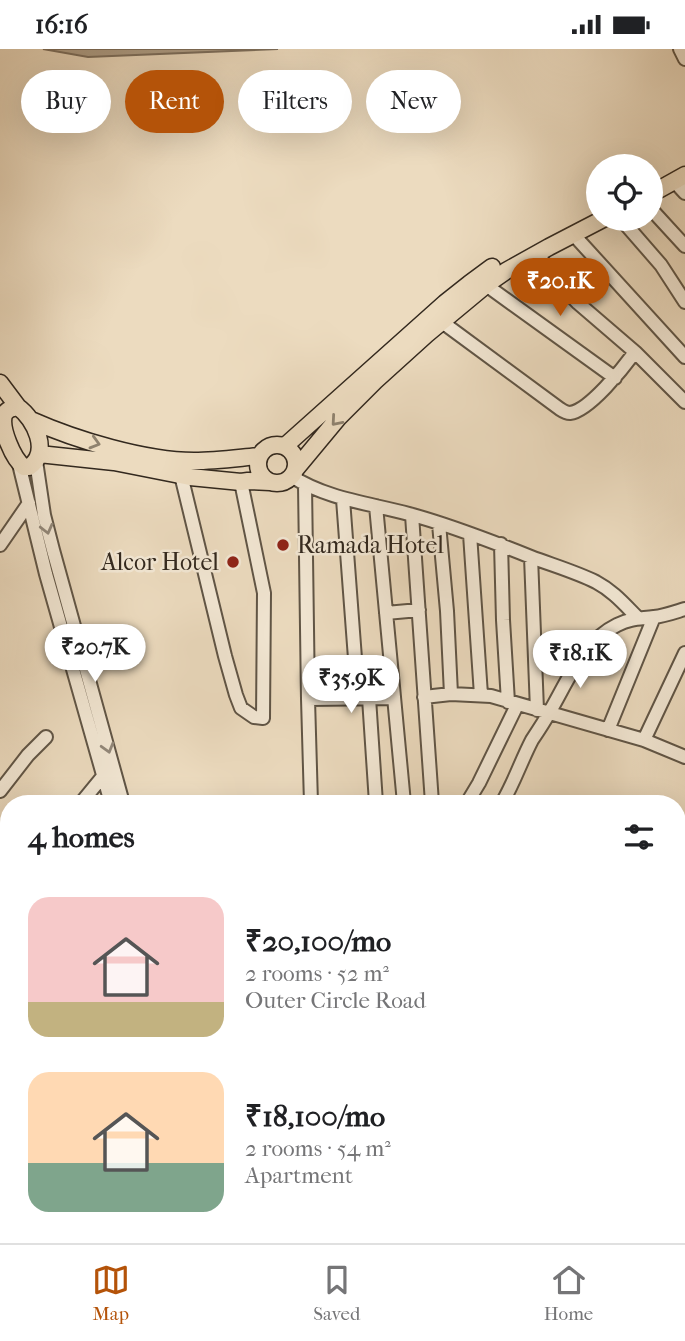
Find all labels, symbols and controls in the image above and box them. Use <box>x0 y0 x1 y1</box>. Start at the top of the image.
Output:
text: 16:16 <box>35 9 88 40</box>
chip: Buy <box>21 70 111 133</box>
chip: Rent <box>125 70 224 133</box>
chip: Filters <box>238 70 352 133</box>
chip: New <box>366 70 461 133</box>
map controls <box>586 154 663 231</box>
button: locate <box>586 154 663 231</box>
pin: ₹20.1K <box>503 259 617 318</box>
text: ₹20.1K <box>526 267 594 294</box>
one-way arrow <box>332 413 344 426</box>
one-way arrow <box>89 434 101 449</box>
one-way arrow <box>39 523 53 535</box>
place label: Ramada Hotel <box>297 531 444 559</box>
marker: Ramada Hotel <box>275 537 291 553</box>
place label: Alcor Hotel <box>100 548 219 576</box>
marker: Alcor Hotel <box>225 554 241 570</box>
pin: ₹20.7K <box>38 625 152 684</box>
pin: ₹18.1K <box>523 631 637 690</box>
text: ₹20.7K <box>61 633 129 660</box>
text: ₹18.1K <box>549 639 611 666</box>
pin: ₹35.9K <box>294 655 408 715</box>
text: ₹35.9K <box>318 664 384 691</box>
one-way arrow <box>100 742 115 754</box>
icon: filters <box>620 818 658 856</box>
text: 4 homes <box>28 820 135 855</box>
text: ₹20,100/mo <box>245 924 391 959</box>
icon: home <box>84 925 168 1009</box>
text: 2 rooms · 52 m² <box>245 960 389 987</box>
text: Outer Circle Road <box>245 987 426 1014</box>
text: ₹18,100/mo <box>245 1099 385 1134</box>
icon: home <box>84 1100 168 1184</box>
text: 2 rooms · 54 m² <box>245 1135 391 1162</box>
text: Apartment <box>245 1162 353 1189</box>
tab: Map <box>92 1261 130 1325</box>
tab: Saved <box>313 1261 360 1325</box>
tab: Home <box>544 1261 593 1325</box>

